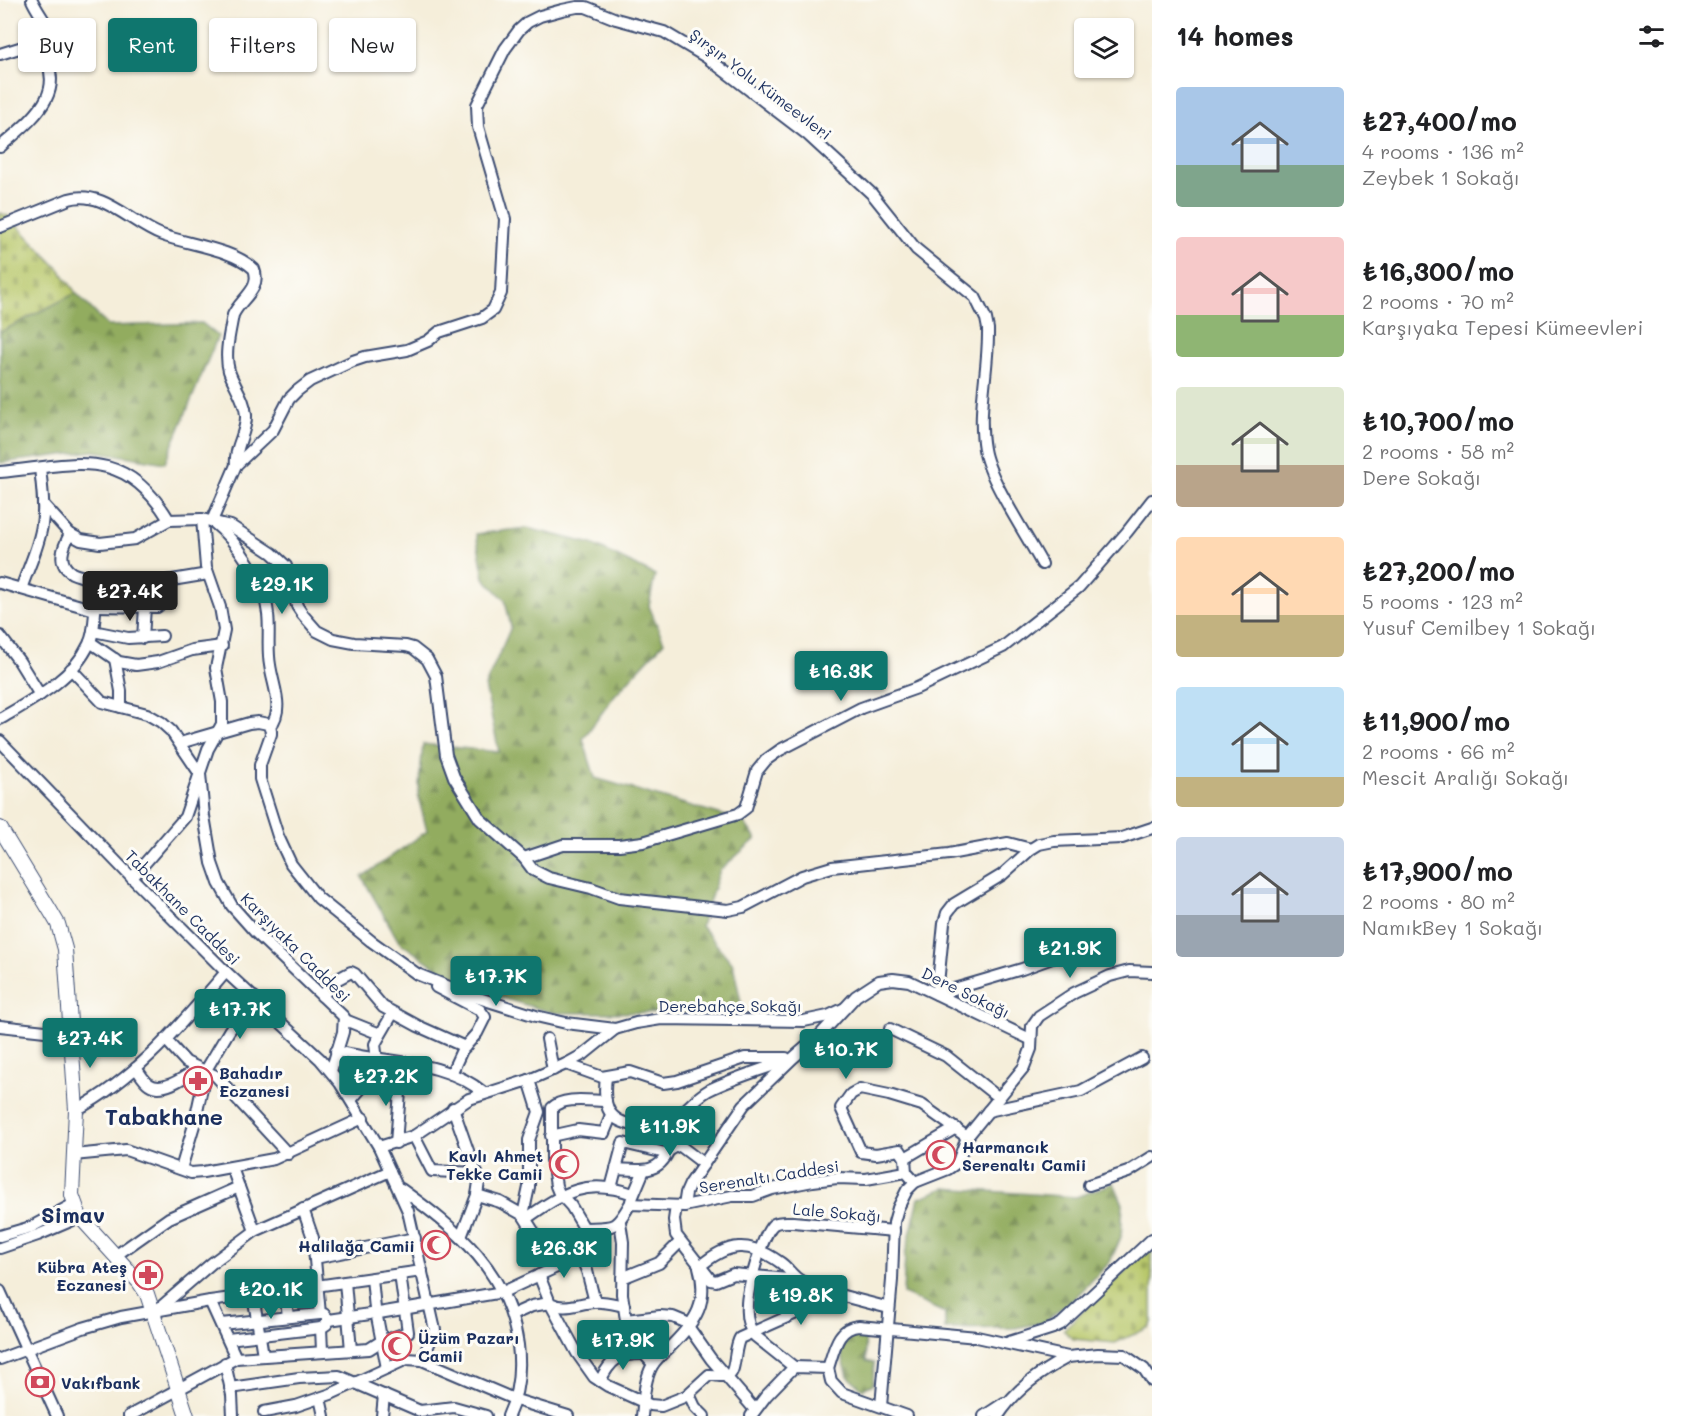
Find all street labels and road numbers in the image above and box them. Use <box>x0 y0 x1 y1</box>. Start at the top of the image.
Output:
street label: Şırşır Yolu Kümeevleri <box>686 24 836 144</box>
street label: Tabakhane Caddesi <box>121 845 245 969</box>
street label: Karşıyaka Caddesi <box>237 888 355 1006</box>
street label: Dere Sokağı <box>919 962 1013 1022</box>
street label: Derebahçe Sokağı <box>658 995 802 1016</box>
street label: Serenaltı Caddesi <box>698 1155 840 1197</box>
street label: Lale Sokağı <box>792 1198 882 1226</box>

